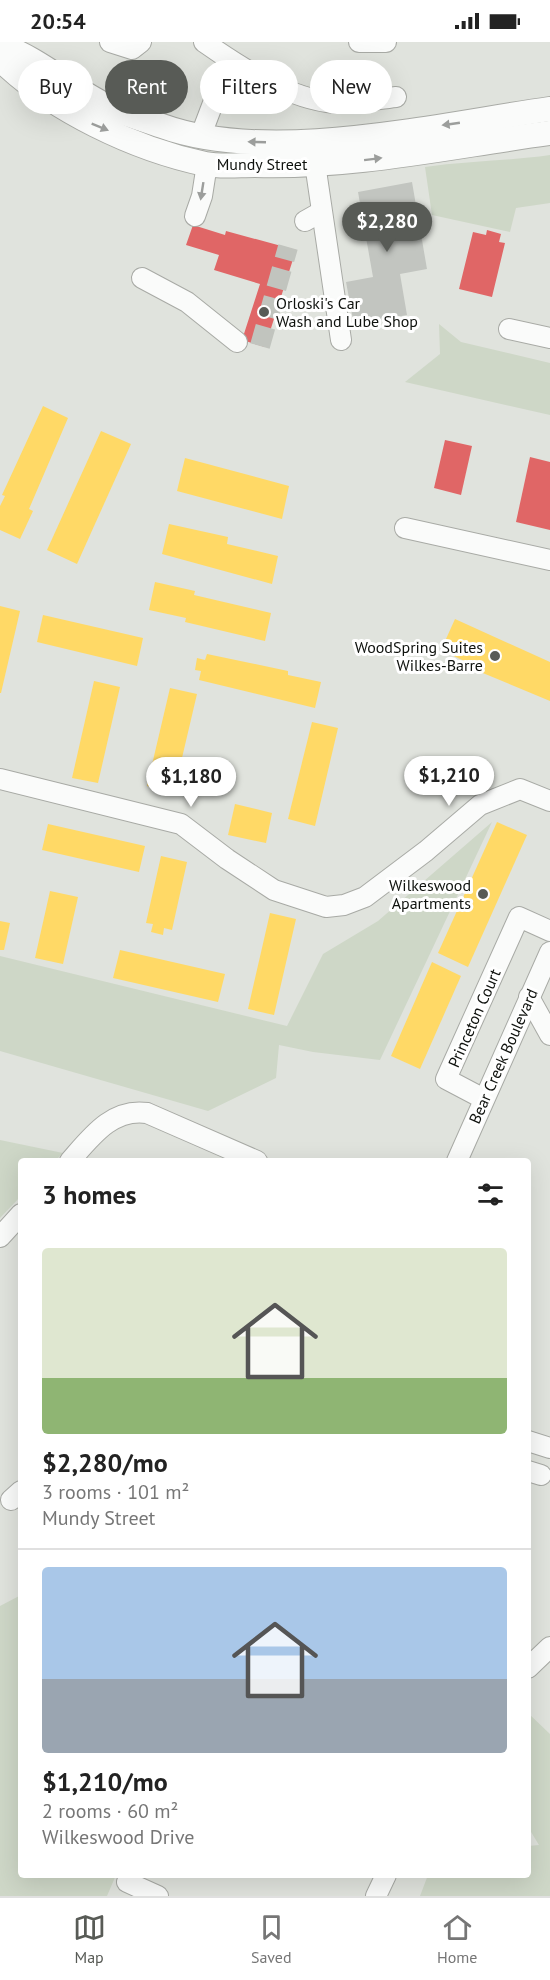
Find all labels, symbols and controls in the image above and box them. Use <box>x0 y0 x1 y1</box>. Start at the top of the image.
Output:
text: 20:54 <box>30 7 86 35</box>
chip: Buy <box>18 60 93 114</box>
chip: Rent <box>105 60 188 114</box>
chip: Filters <box>200 60 298 114</box>
chip: New <box>310 60 392 114</box>
one-way arrow <box>441 119 460 128</box>
one-way arrow <box>91 123 109 132</box>
one-way arrow <box>247 137 266 146</box>
street label: Mundy Street <box>217 154 308 174</box>
one-way arrow <box>364 154 383 163</box>
one-way arrow <box>197 181 206 200</box>
pin: $2,280 <box>338 202 436 253</box>
text: $2,280 <box>356 208 418 234</box>
place label: Orloski's Car Wash and Lube Shop <box>276 293 418 331</box>
marker: Orloski's Car Wash and Lube Shop <box>257 305 271 319</box>
place label: WoodSpring Suites Wilkes-Barre <box>355 637 483 675</box>
marker: WoodSpring Suites Wilkes-Barre <box>488 649 502 663</box>
pin: $1,210 <box>400 756 498 807</box>
pin: $1,180 <box>142 757 240 808</box>
text: $1,210 <box>418 762 480 788</box>
text: $1,180 <box>160 763 222 789</box>
place label: Wilkeswood Apartments <box>389 875 471 913</box>
marker: Wilkeswood Apartments <box>476 887 490 901</box>
street label: Princeton Court <box>443 965 505 1070</box>
street label: Bear Creek Boulevard <box>464 985 542 1127</box>
text: 3 homes <box>42 1178 137 1211</box>
icon: filters <box>474 1178 507 1211</box>
icon: home <box>221 1287 329 1395</box>
text: $2,280/mo <box>42 1446 168 1479</box>
text: 3 rooms · 101 m² <box>42 1479 189 1505</box>
text: Mundy Street <box>42 1505 155 1531</box>
icon: home <box>221 1606 329 1714</box>
text: $1,210/mo <box>42 1765 168 1798</box>
text: 2 rooms · 60 m² <box>42 1798 178 1824</box>
text: Wilkeswood Drive <box>42 1824 195 1850</box>
tab: Map <box>73 1911 106 1967</box>
tab: Saved <box>251 1911 292 1967</box>
tab: Home <box>437 1911 477 1967</box>

